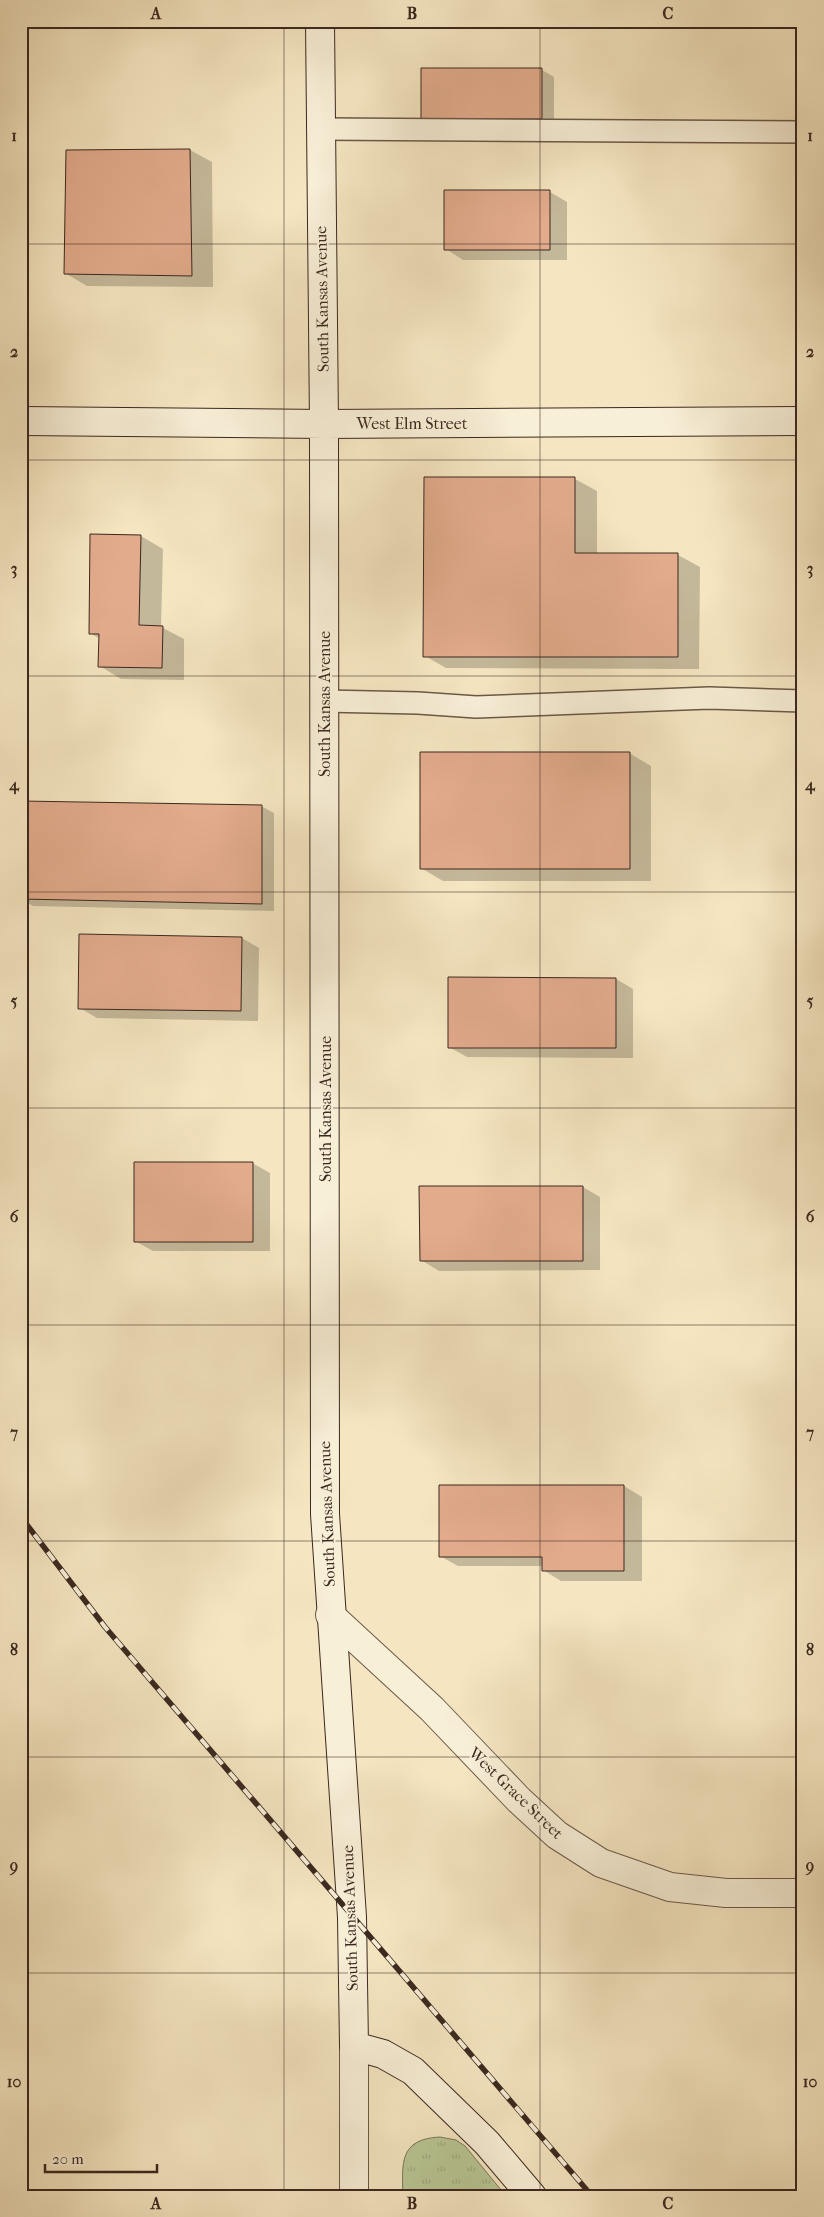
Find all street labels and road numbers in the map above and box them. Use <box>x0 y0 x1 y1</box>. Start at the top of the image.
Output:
street label: South Kansas Avenue <box>311 226 333 372</box>
street label: West Elm Street <box>356 414 468 433</box>
street label: South Kansas Avenue <box>315 631 334 777</box>
street label: South Kansas Avenue <box>316 1036 335 1182</box>
street label: South Kansas Avenue <box>315 1441 339 1587</box>
street label: West Grace Street <box>464 1742 567 1843</box>
street label: South Kansas Avenue <box>338 1845 362 1991</box>

